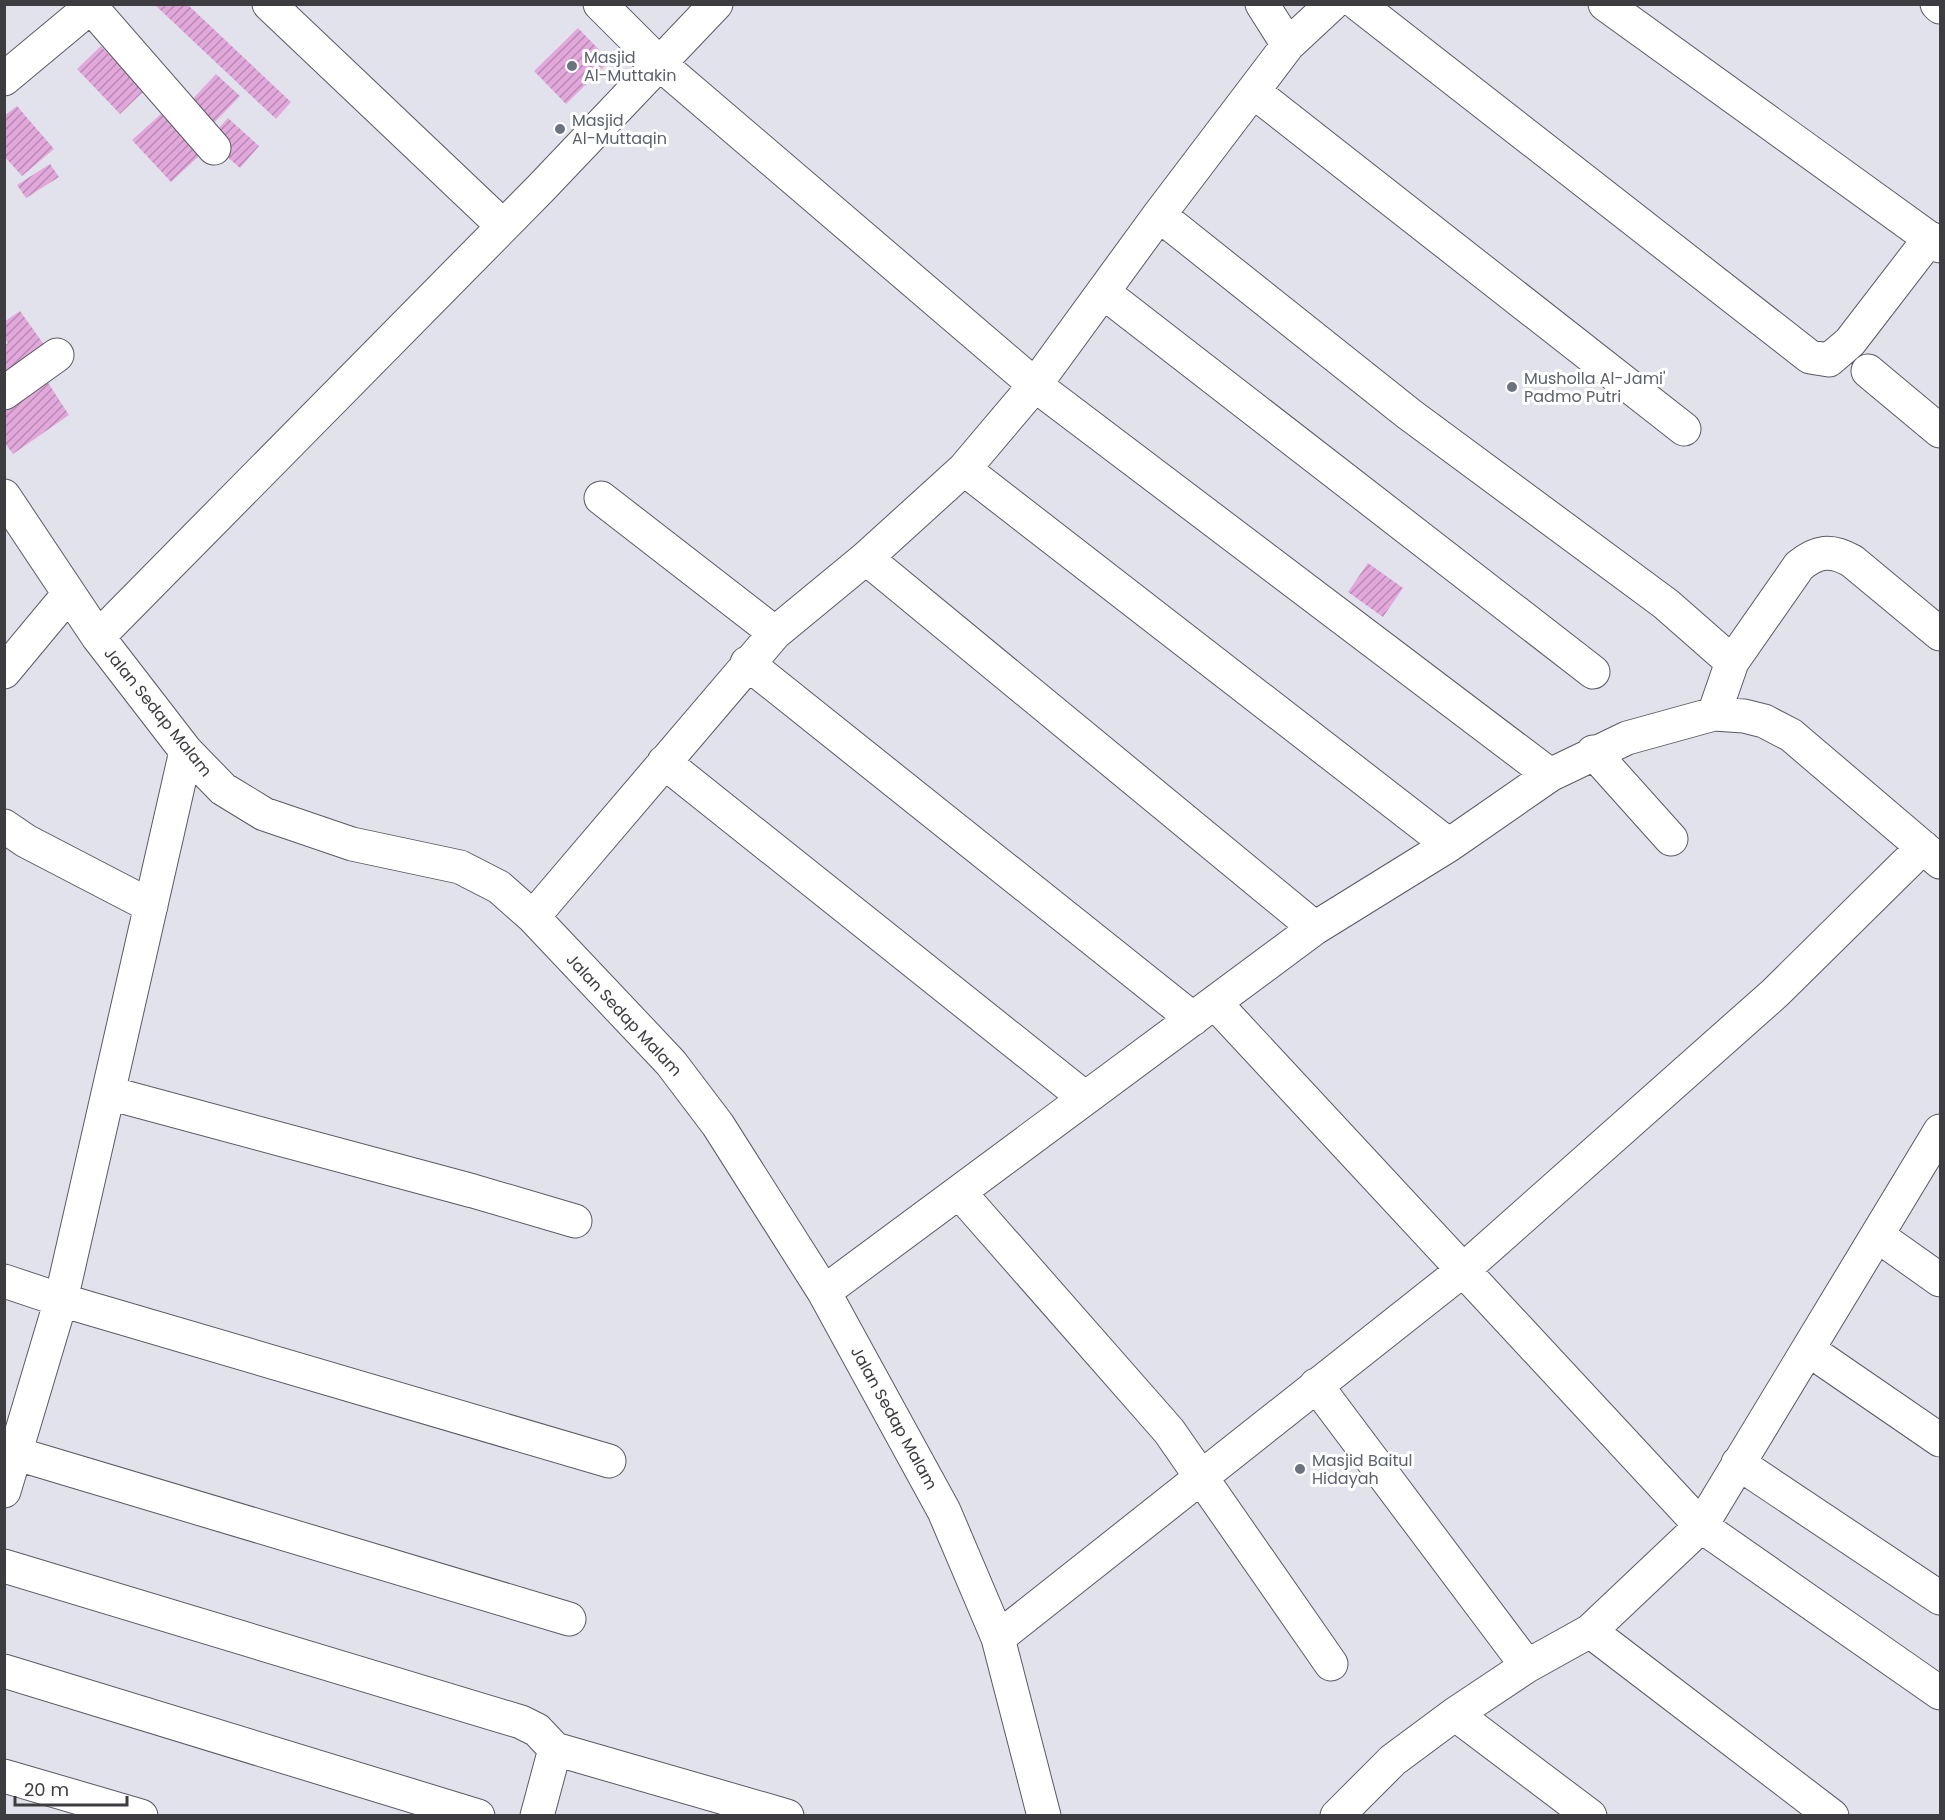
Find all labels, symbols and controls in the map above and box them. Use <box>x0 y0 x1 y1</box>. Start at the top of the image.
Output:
place label: Masjid Al-Muttakin <box>584 46 676 87</box>
marker: Masjid Al-Muttakin <box>565 59 579 73</box>
place label: Masjid Al-Muttaqin <box>572 109 667 150</box>
marker: Masjid Al-Muttaqin <box>553 122 567 136</box>
place label: Musholla Al-Jami' Padmo Putri <box>1524 367 1666 408</box>
marker: Musholla Al-Jami' Padmo Putri <box>1505 380 1519 394</box>
street label: Jalan Sedap Malam <box>99 642 217 782</box>
street label: Jalan Sedap Malam <box>561 948 687 1082</box>
street label: Jalan Sedap Malam <box>845 1342 943 1494</box>
place label: Masjid Baitul Hidayah <box>1312 1449 1413 1490</box>
marker: Masjid Baitul Hidayah <box>1293 1462 1307 1476</box>
scale bar <box>15 1769 128 1807</box>
text: 20 m <box>24 1777 69 1802</box>

